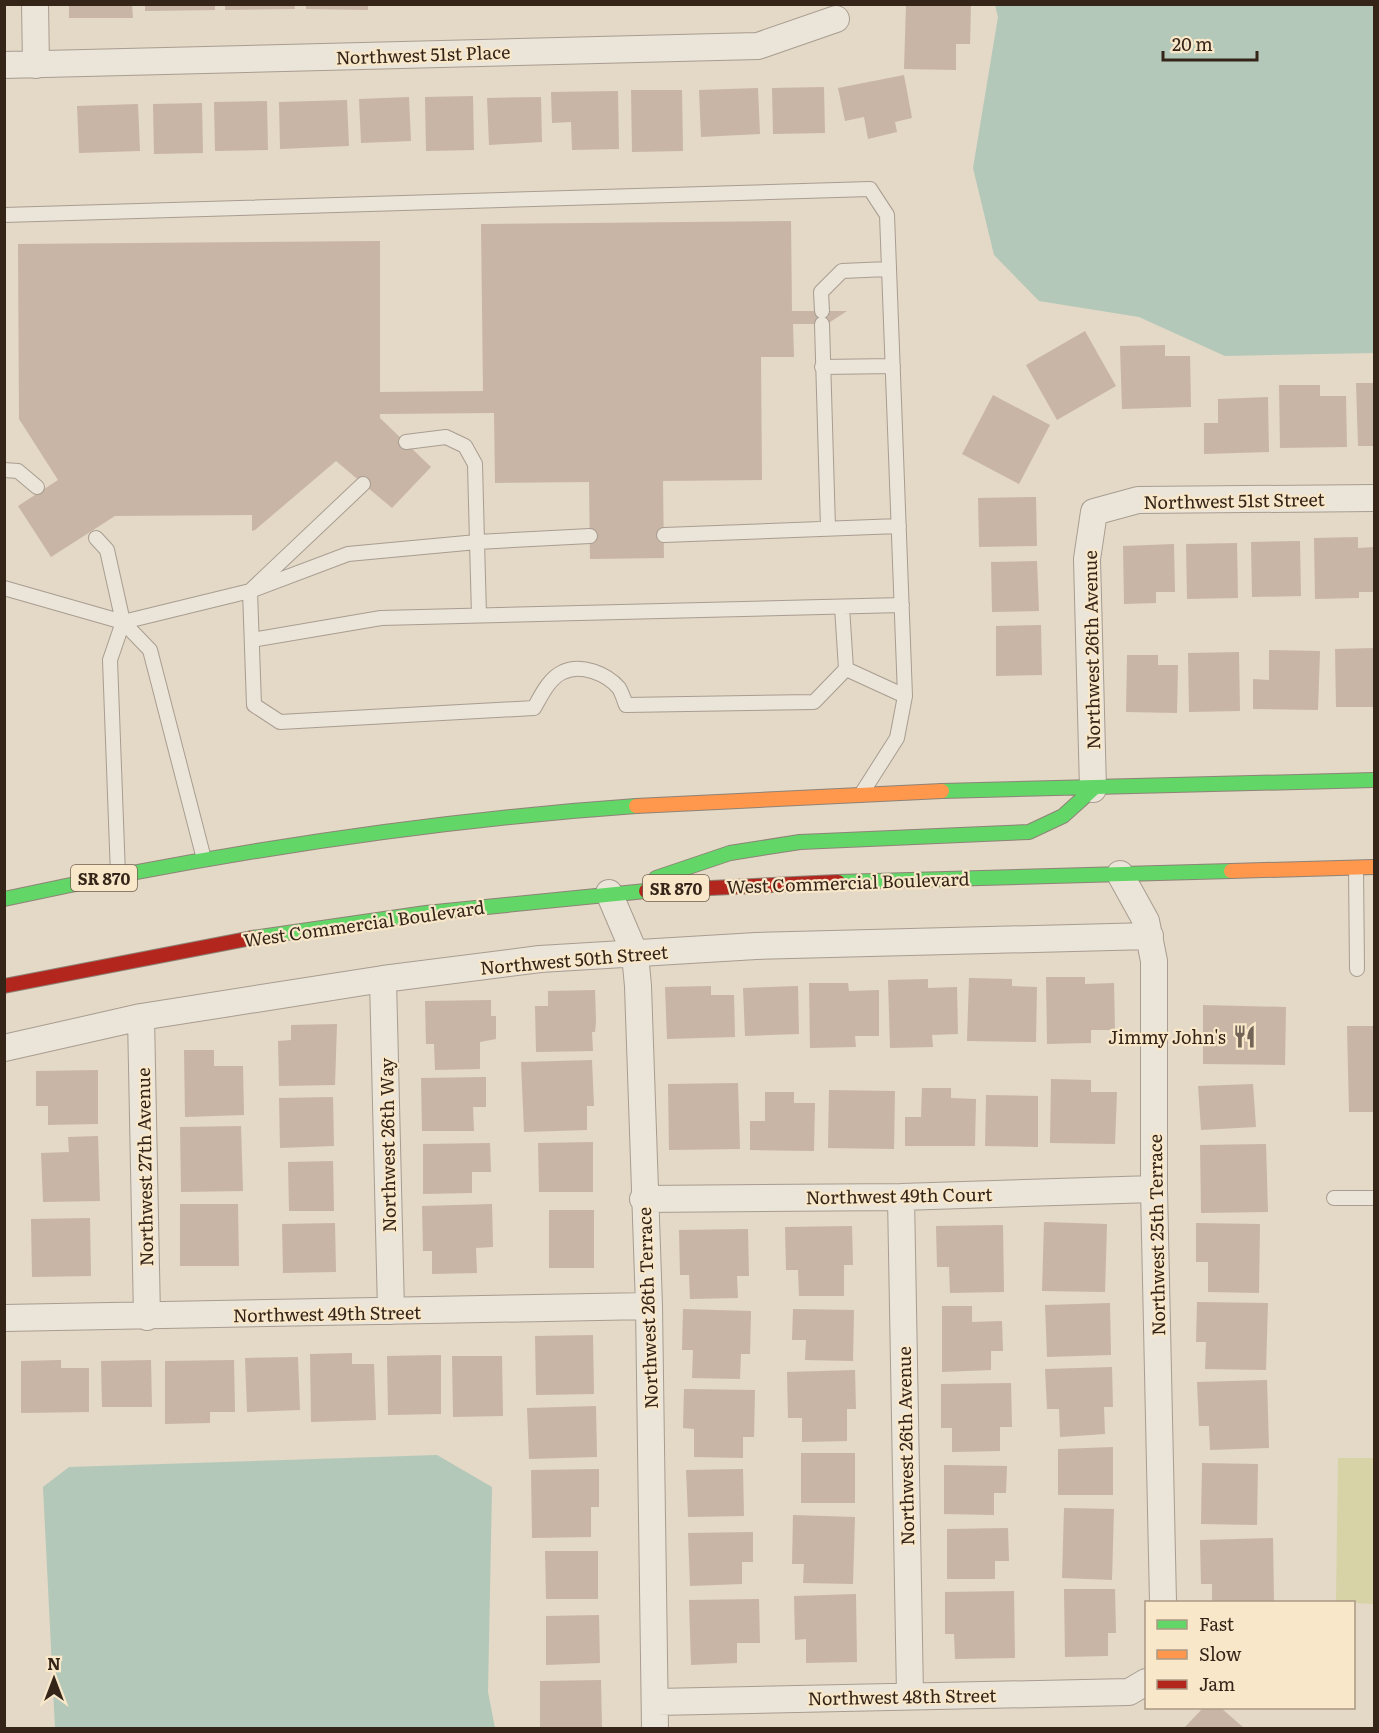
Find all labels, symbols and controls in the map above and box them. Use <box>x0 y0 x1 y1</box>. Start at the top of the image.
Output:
scale bar <box>1163 24 1258 62</box>
text: 20 m <box>1172 30 1213 57</box>
street label: Northwest 51st Place <box>335 37 511 71</box>
street label: Northwest 51st Street <box>1143 485 1326 515</box>
street label: Northwest 26th Avenue <box>1076 550 1106 750</box>
street label: West Commercial Boulevard <box>726 864 970 900</box>
road number: SR 870 <box>71 865 137 891</box>
road number: SR 870 <box>643 875 709 901</box>
street label: West Commercial Boulevard <box>242 893 486 953</box>
street label: Northwest 50th Street <box>479 937 670 981</box>
place label: Jimmy John's <box>1108 1023 1226 1050</box>
restaurant icon: Jimmy John's <box>1231 1023 1257 1049</box>
street label: Northwest 26th Way <box>372 1057 402 1233</box>
street label: Northwest 27th Avenue <box>129 1067 159 1267</box>
street label: Northwest 25th Terrace <box>1141 1134 1171 1336</box>
street label: Northwest 49th Court <box>805 1180 993 1210</box>
street label: Northwest 26th Terrace <box>630 1206 664 1410</box>
street label: Northwest 49th Street <box>233 1298 422 1328</box>
street label: Northwest 26th Avenue <box>890 1346 920 1546</box>
legend <box>1145 1601 1355 1709</box>
text: Fast <box>1199 1610 1235 1637</box>
text: Slow <box>1199 1640 1242 1667</box>
north arrow <box>24 1649 84 1709</box>
text: N <box>47 1651 61 1675</box>
text: Jam <box>1199 1670 1235 1697</box>
street label: Northwest 48th Street <box>807 1681 997 1711</box>

